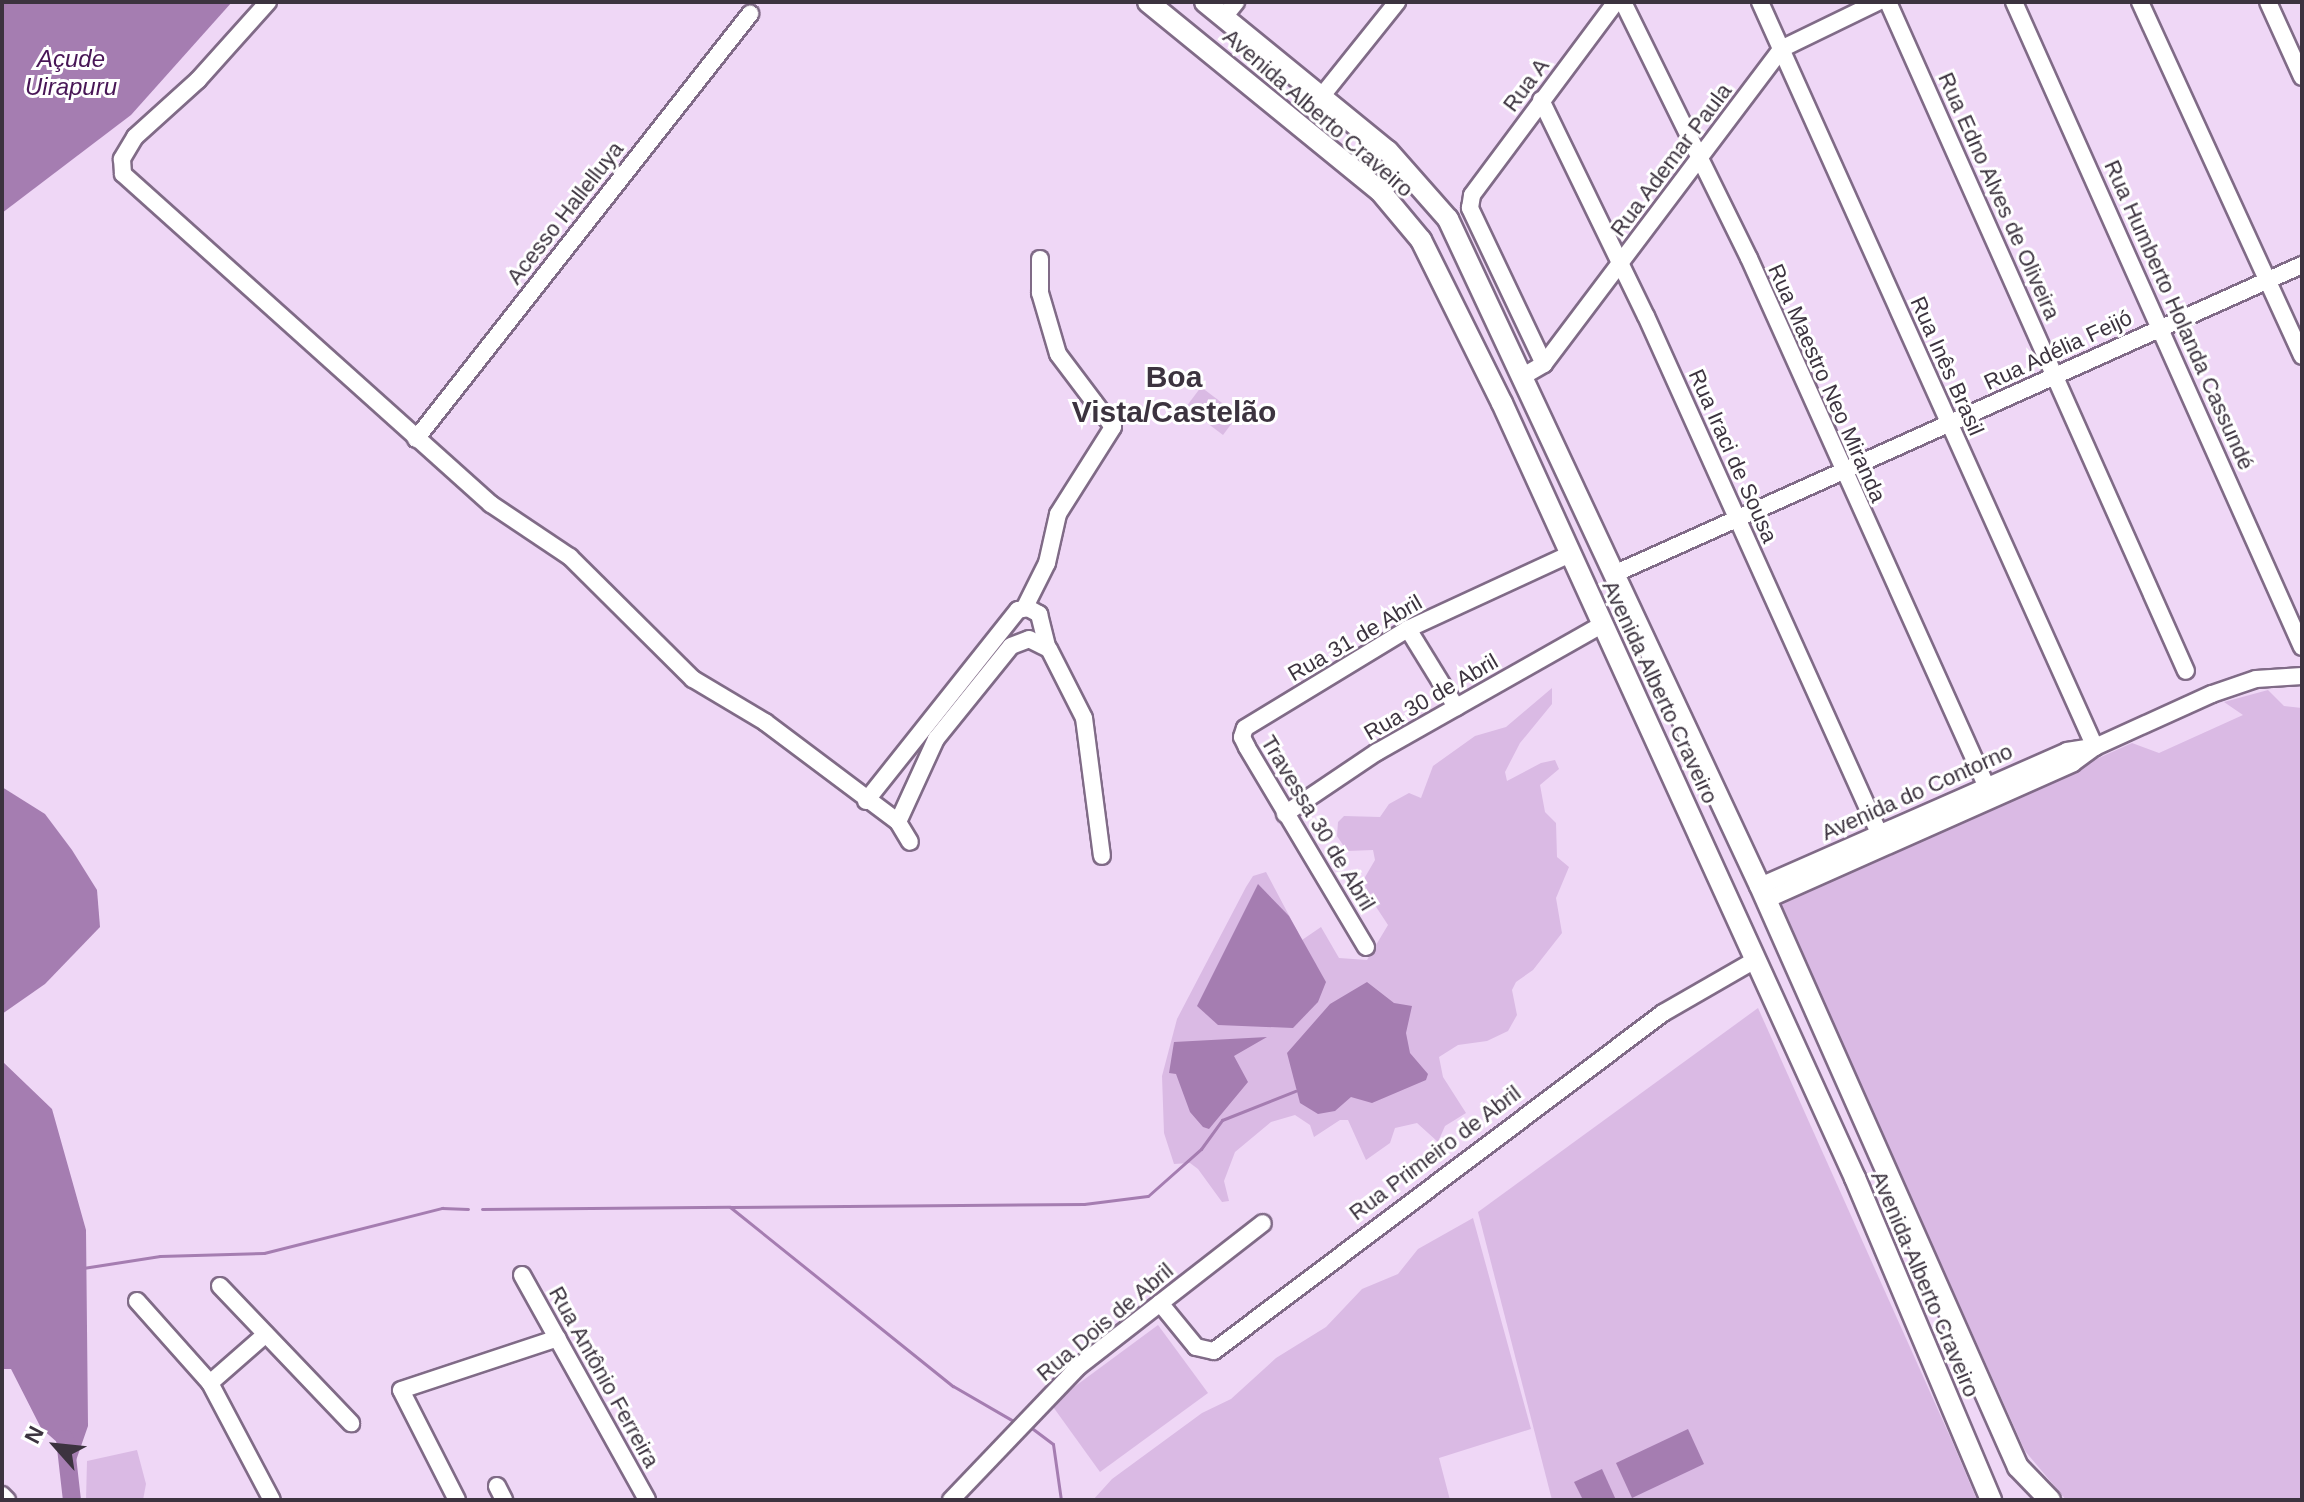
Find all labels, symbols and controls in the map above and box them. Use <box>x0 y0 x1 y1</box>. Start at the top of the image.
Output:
street label: Avenida Alberto Craveiro <box>1217 23 1419 203</box>
water label: Açude Uirapuru <box>25 45 117 101</box>
street label: Rua A <box>1497 53 1555 117</box>
street label: Rua Edno Alves de Oliveira <box>1932 68 2066 324</box>
street label: Rua Ademar Paula <box>1605 78 1737 242</box>
street label: Acesso Hallelluya <box>501 136 629 290</box>
street label: Rua Humberto Holanda Cassundé <box>2099 156 2259 474</box>
street label: Rua Maestro Neo Miranda <box>1762 260 1892 506</box>
street label: Rua Inês Brasil <box>1905 292 1989 440</box>
street label: Rua Adélia Feijó <box>1979 304 2137 396</box>
district label: Boa Vista/Castelão <box>1072 359 1276 430</box>
street label: Rua Iraci de Sousa <box>1683 365 1783 547</box>
street label: Avenida Alberto Craveiro <box>1596 576 1724 808</box>
street label: Rua 31 de Abril <box>1283 589 1427 687</box>
street label: Rua 30 de Abril <box>1359 648 1503 746</box>
street label: Travessa 30 de Abril <box>1255 730 1381 916</box>
street label: Avenida do Contorno <box>1817 738 2017 846</box>
street label: Rua Primeiro de Abril <box>1344 1080 1526 1226</box>
street label: Avenida Alberto Craveiro <box>1865 1166 1985 1402</box>
street label: Rua Dois de Abril <box>1031 1257 1179 1387</box>
street label: Rua Antônio Ferreira <box>543 1281 665 1473</box>
north arrow <box>16 1406 96 1486</box>
text: N <box>19 1422 49 1448</box>

